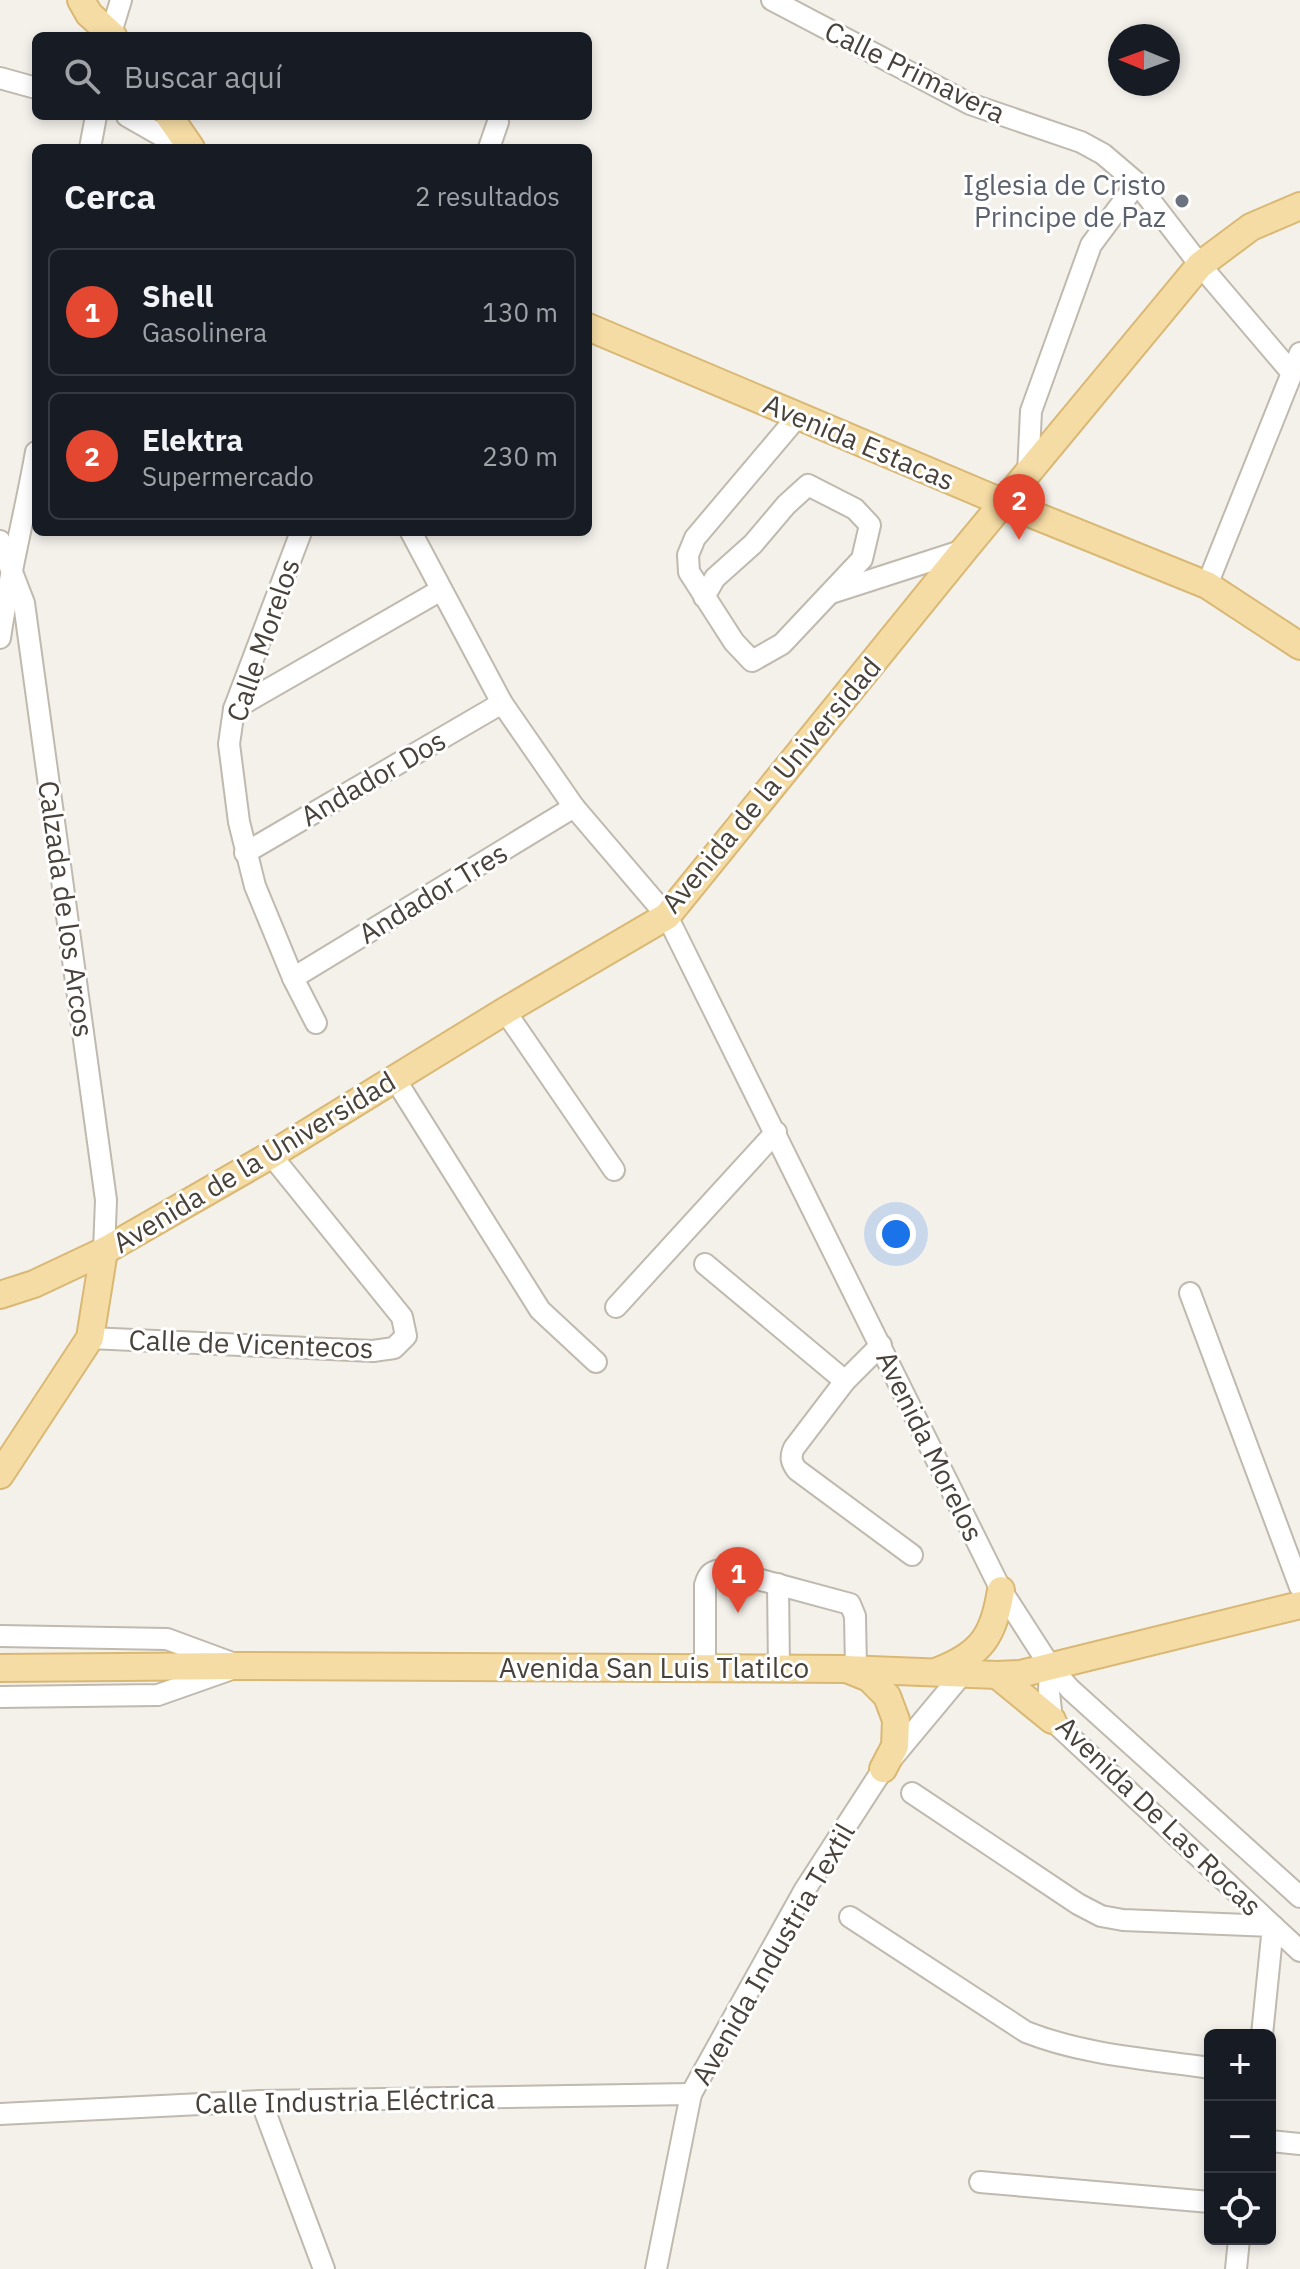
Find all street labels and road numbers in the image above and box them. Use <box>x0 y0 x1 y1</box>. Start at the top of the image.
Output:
street label: Calle Primavera <box>819 12 1012 131</box>
street label: Avenida Estacas <box>758 385 960 498</box>
street label: Calle Morelos <box>217 553 308 726</box>
street label: Avenida de la Universidad <box>652 649 889 921</box>
street label: Andador Dos <box>293 721 452 834</box>
street label: Calzada de los Arcos <box>30 778 103 1040</box>
street label: Andador Tres <box>351 834 514 952</box>
street label: Avenida de la Universidad <box>106 1062 402 1261</box>
street label: Calle de Vicentecos <box>128 1321 374 1366</box>
street label: Avenida Morelos <box>868 1344 993 1547</box>
street label: Avenida San Luis Tlatilco <box>499 1649 809 1686</box>
street label: Avenida De Las Rocas <box>1048 1708 1270 1924</box>
street label: Avenida Industria Textil <box>682 1816 863 2091</box>
street label: Calle Industria Eléctrica <box>195 2079 495 2122</box>

